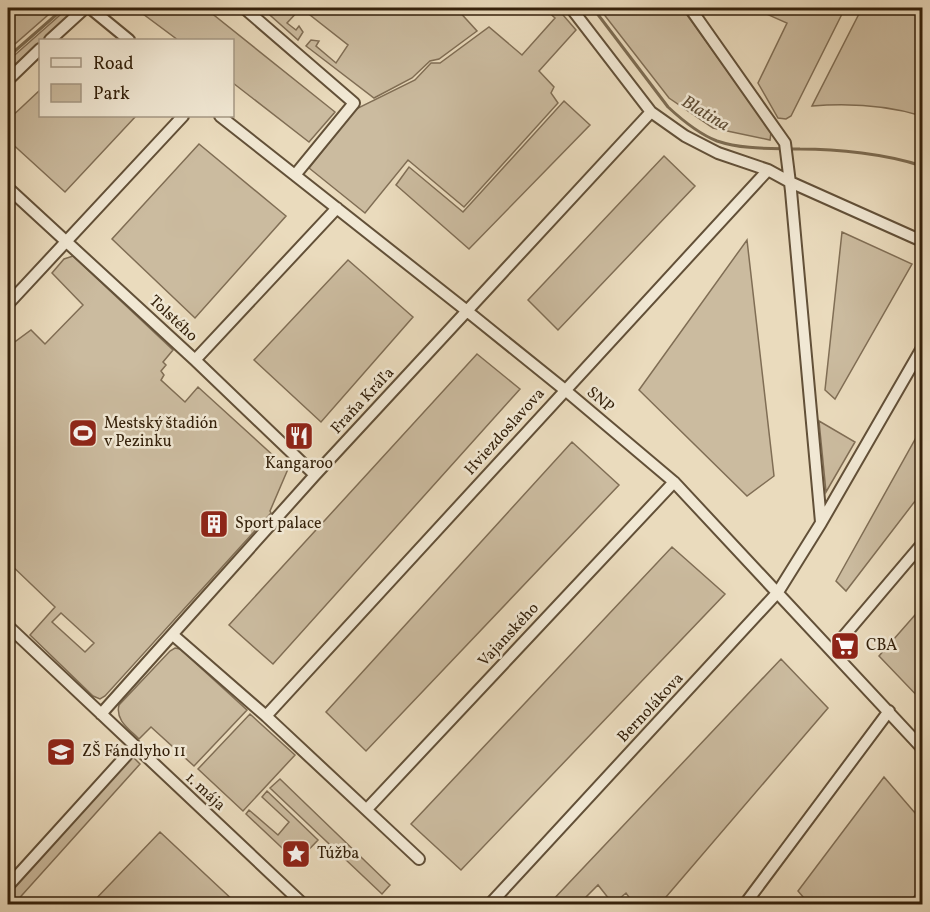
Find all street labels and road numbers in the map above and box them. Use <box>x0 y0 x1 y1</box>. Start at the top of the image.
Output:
street label: Tolstého <box>144 291 202 347</box>
street label: Fraňa Kráľa <box>326 363 400 439</box>
street label: SNP <box>581 382 619 418</box>
street label: Hviezdoslavova <box>460 384 550 480</box>
street label: Vajanského <box>473 598 545 672</box>
street label: Bernolákova <box>613 668 689 748</box>
street label: 1. mája <box>180 768 230 816</box>

